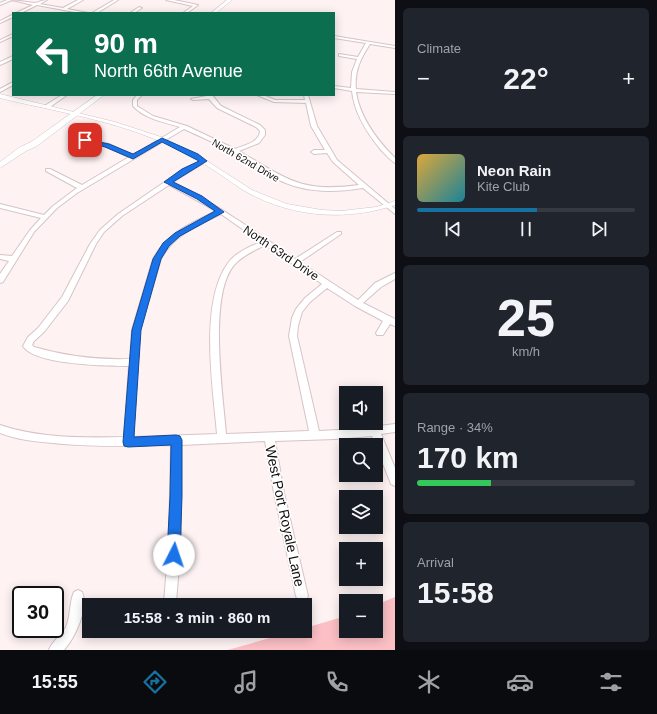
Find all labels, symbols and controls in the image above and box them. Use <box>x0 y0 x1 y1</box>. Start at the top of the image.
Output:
icon: left <box>28 28 80 80</box>
text: 90 m <box>94 28 158 59</box>
text: Climate <box>417 41 461 56</box>
text: North 66th Avenue <box>94 61 243 81</box>
text: 22° <box>503 62 549 95</box>
text: − <box>417 66 430 91</box>
text: + <box>622 66 635 91</box>
pin <box>68 123 102 157</box>
icon: arrive <box>74 129 96 151</box>
street label: North 62nd Drive <box>210 137 282 184</box>
text: Neon Rain <box>477 162 551 179</box>
text: Kite Club <box>477 179 530 194</box>
icon: previous <box>442 218 464 240</box>
icon: pause <box>515 218 537 240</box>
icon: next <box>588 218 610 240</box>
street label: North 63rd Drive <box>241 223 322 284</box>
text: 25 <box>497 289 555 347</box>
text: km/h <box>512 344 540 359</box>
map controls <box>339 386 383 638</box>
button: sound <box>339 386 383 430</box>
text: Range · 34% <box>417 420 493 435</box>
button: search <box>339 438 383 482</box>
text: 170 km <box>417 441 519 474</box>
street label: West Port Royale Lane <box>262 444 308 588</box>
button: layers <box>339 490 383 534</box>
position arrow <box>153 534 195 576</box>
button: + <box>339 542 383 586</box>
text: Arrival <box>417 555 454 570</box>
text: 15:58 <box>417 576 494 609</box>
speed limit sign: 30 <box>12 586 64 638</box>
button: − <box>339 594 383 638</box>
text: 15:58 · 3 min · 860 m <box>124 609 270 626</box>
icon: directions <box>141 668 169 696</box>
icon: music <box>232 668 260 696</box>
icon: phone <box>323 668 351 696</box>
icon: climate <box>415 668 443 696</box>
icon: car <box>506 668 534 696</box>
icon: filters <box>597 668 625 696</box>
text: 15:55 <box>32 672 78 692</box>

